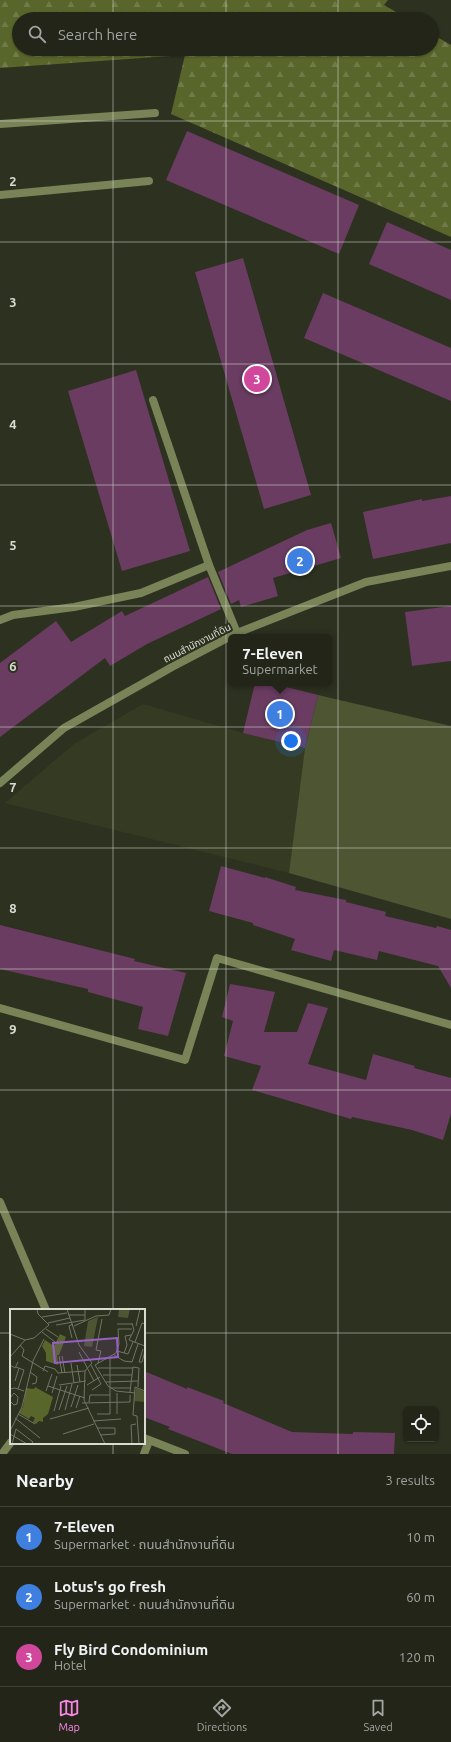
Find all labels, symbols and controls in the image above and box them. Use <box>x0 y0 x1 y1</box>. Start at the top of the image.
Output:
search box <box>12 12 439 56</box>
icon: search <box>26 23 48 45</box>
text: Search here <box>58 26 137 43</box>
text: 2 <box>9 174 17 188</box>
text: 3 <box>9 295 17 309</box>
pin: 3 <box>244 364 270 394</box>
text: 4 <box>9 417 17 431</box>
text: 5 <box>9 538 17 552</box>
pin: 2 <box>287 546 313 576</box>
street label: ถนนสำนักงานที่ดิน <box>161 619 233 665</box>
popup <box>228 634 332 686</box>
text: 7-Eleven <box>242 645 303 662</box>
text: 6 <box>9 659 17 673</box>
text: Supermarket <box>242 662 318 676</box>
pin: 1 <box>267 699 293 729</box>
your location <box>281 731 301 751</box>
text: 7 <box>9 780 17 794</box>
text: 8 <box>9 901 17 915</box>
text: 9 <box>9 1022 17 1036</box>
inset map <box>10 1309 145 1444</box>
map controls <box>403 1406 439 1442</box>
button: locate <box>403 1406 439 1442</box>
text: Nearby <box>16 1471 74 1490</box>
text: 3 results <box>385 1473 435 1487</box>
text: 7-Eleven <box>54 1518 115 1535</box>
text: 1 <box>25 1530 33 1544</box>
text: 10 m <box>406 1530 435 1544</box>
text: Supermarket · ถนนสำนักงานที่ดิน <box>54 1537 235 1551</box>
text: Lotus's go fresh <box>54 1578 166 1595</box>
text: 2 <box>25 1590 33 1604</box>
text: 60 m <box>406 1590 435 1604</box>
text: Supermarket · ถนนสำนักงานที่ดิน <box>54 1597 235 1611</box>
text: Fly Bird Condominium <box>54 1641 208 1658</box>
text: 3 <box>25 1650 33 1664</box>
text: 120 m <box>399 1650 435 1664</box>
text: Hotel <box>54 1658 86 1672</box>
tab: Map <box>58 1697 80 1733</box>
tab: Directions <box>197 1697 247 1733</box>
tab: Saved <box>363 1697 393 1733</box>

